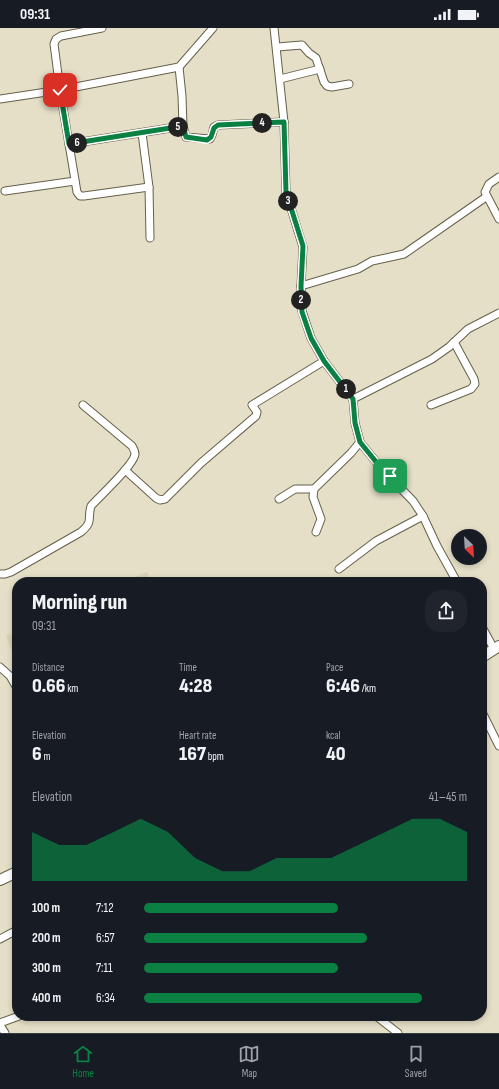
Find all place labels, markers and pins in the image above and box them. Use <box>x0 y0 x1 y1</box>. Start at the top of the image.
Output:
pin <box>43 73 77 107</box>
pin: 4 <box>252 113 272 133</box>
pin: 5 <box>168 117 188 137</box>
pin: 6 <box>67 133 87 153</box>
pin: 3 <box>278 191 298 211</box>
pin: 2 <box>291 290 311 310</box>
pin: 1 <box>336 379 356 399</box>
pin <box>373 459 407 493</box>

